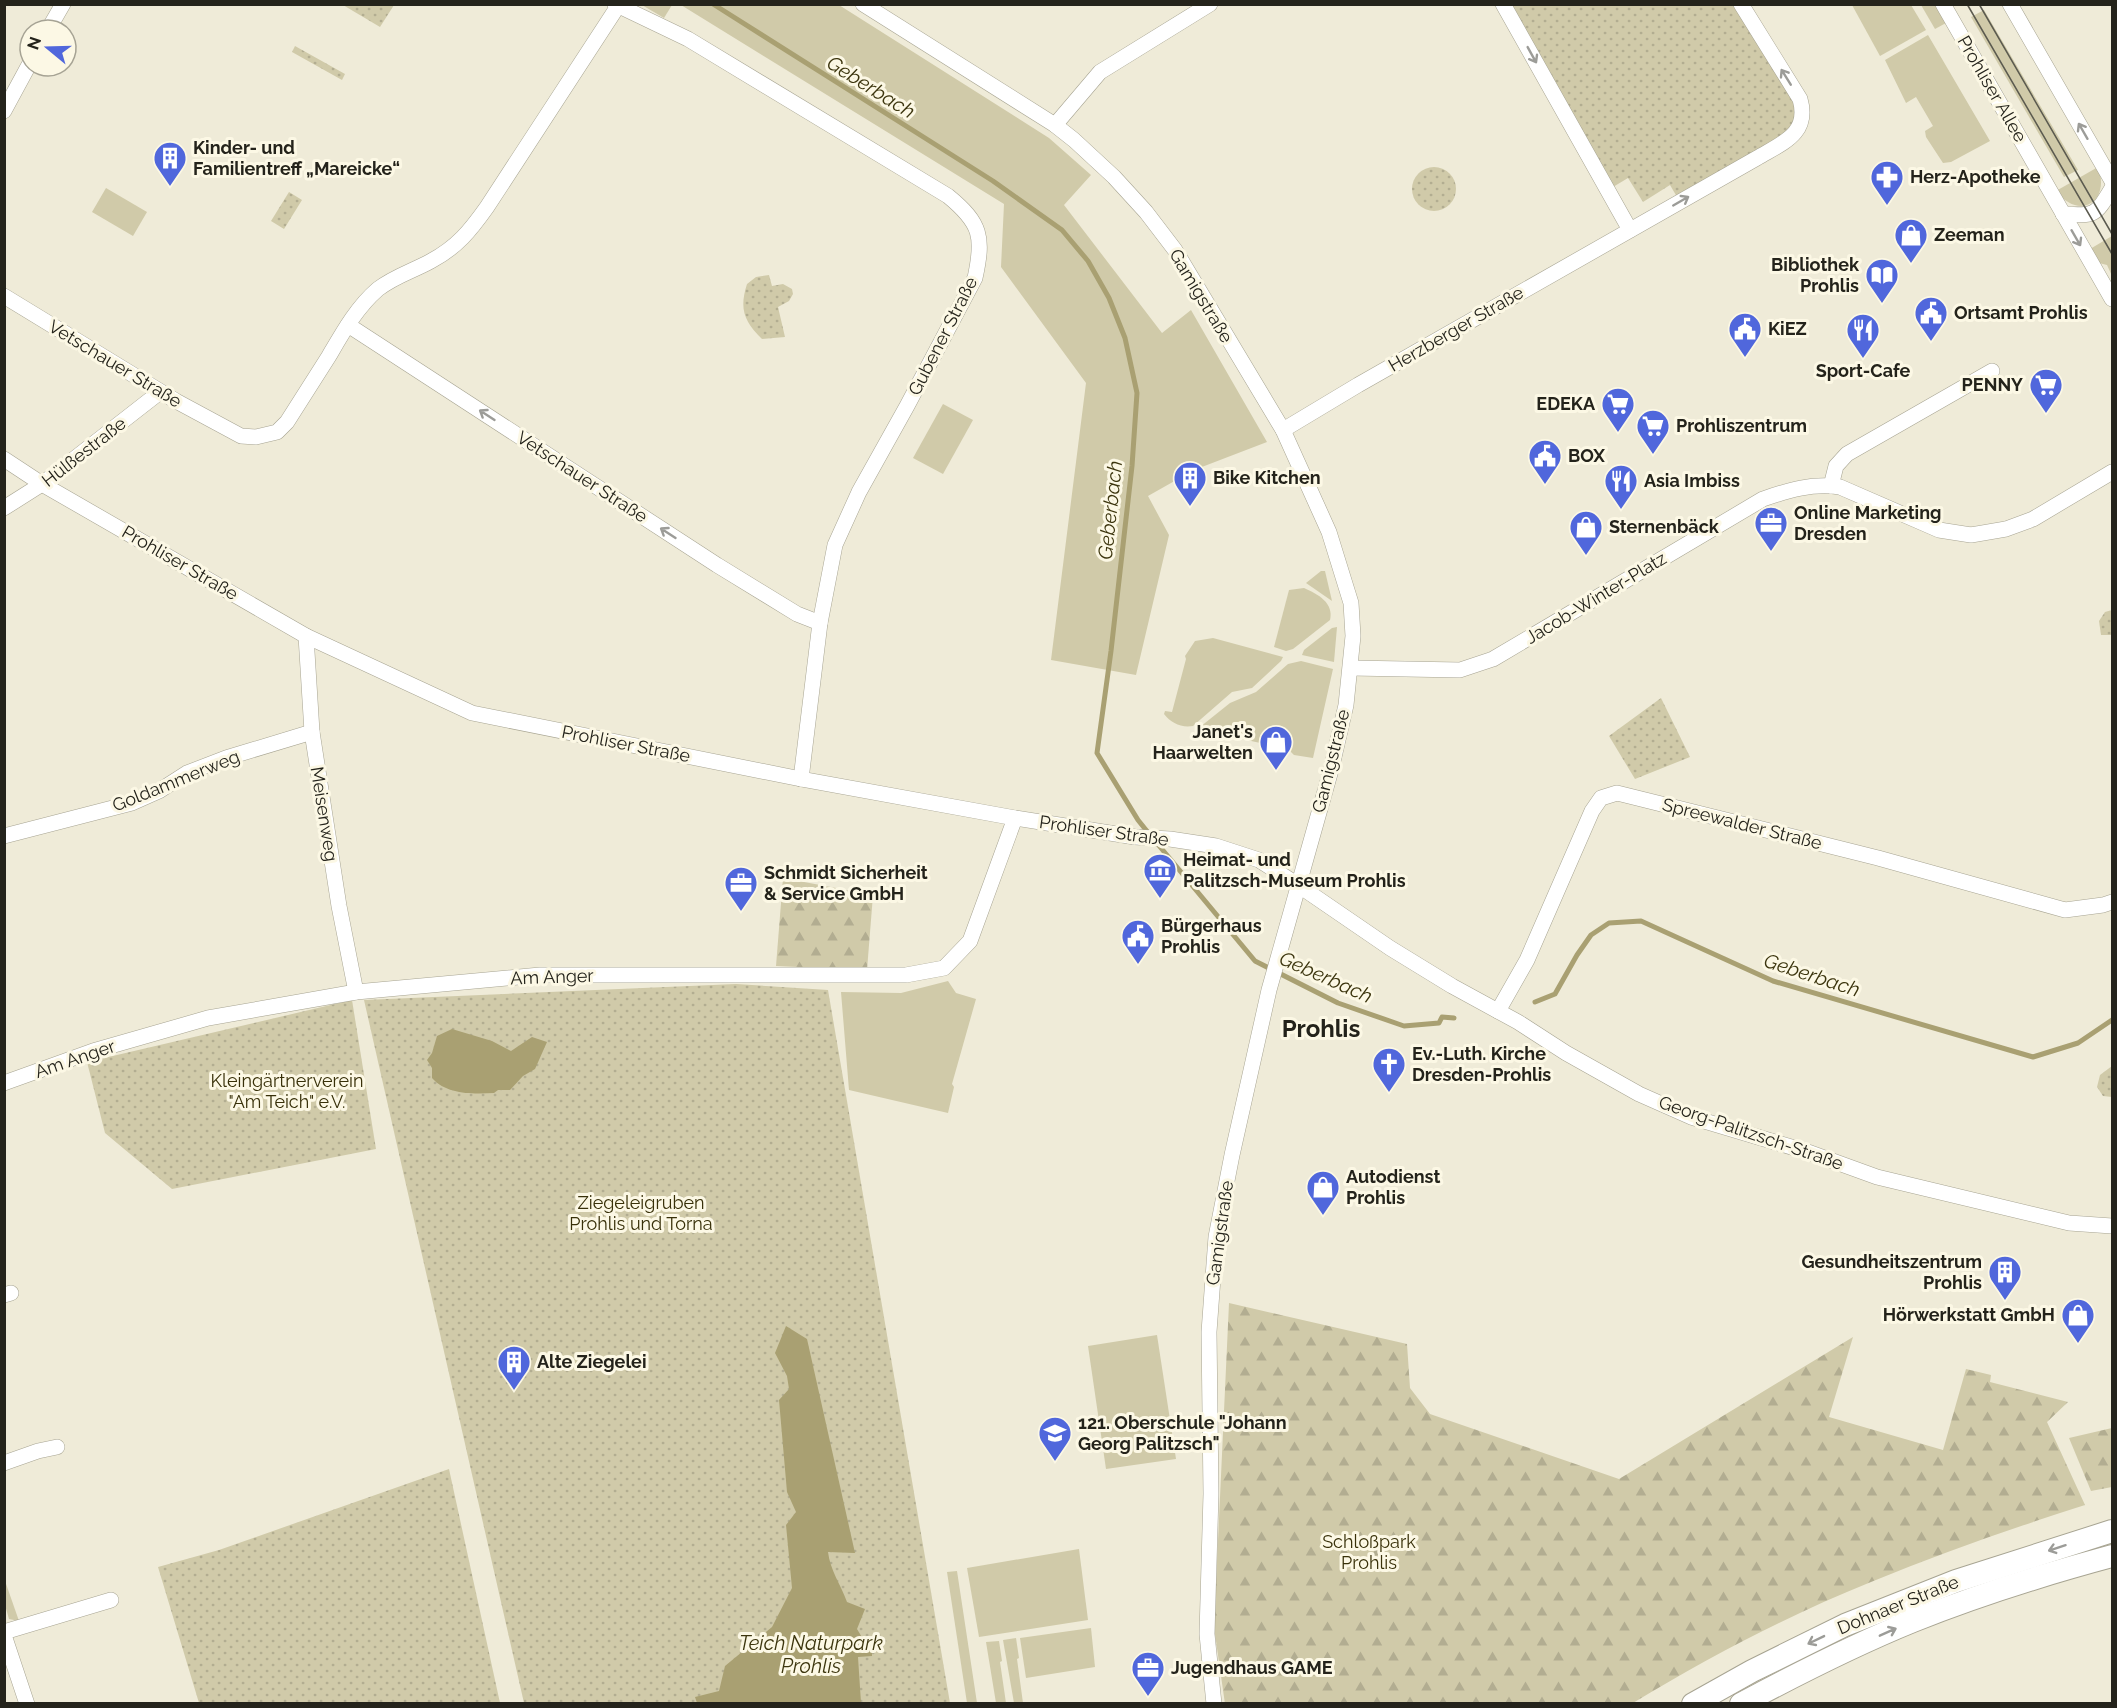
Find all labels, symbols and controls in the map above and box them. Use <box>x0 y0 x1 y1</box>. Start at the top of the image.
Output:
north arrow <box>18 18 78 78</box>
street label: Prohliser Allee <box>1953 32 2032 146</box>
text: N <box>23 34 45 52</box>
one-way arrow <box>1527 46 1538 64</box>
water label: Geberbach <box>823 51 919 123</box>
one-way arrow <box>1780 69 1792 86</box>
one-way arrow <box>2077 123 2089 140</box>
place label: Kinder- und Familientreff „Mareicke“ <box>193 137 400 179</box>
building icon: Kinder- und Familientreff „Mareicke“ <box>152 140 188 187</box>
pharmacy icon: Herz-Apotheke <box>1869 159 1905 206</box>
place label: Herz-Apotheke <box>1910 166 2041 187</box>
one-way arrow <box>1672 195 1689 207</box>
shop icon: Zeeman <box>1893 217 1929 264</box>
place label: Zeeman <box>1934 224 2005 245</box>
one-way arrow <box>2071 229 2083 246</box>
street label: Gamigstraße <box>1165 245 1238 347</box>
place label: Bibliothek Prohlis <box>1771 254 1860 296</box>
library icon: Bibliothek Prohlis <box>1864 257 1900 304</box>
street label: Gubener Straße <box>904 273 982 399</box>
street label: Herzberger Straße <box>1385 281 1527 376</box>
public building icon: Ortsamt Prohlis <box>1913 295 1949 342</box>
place label: Ortsamt Prohlis <box>1954 302 2088 323</box>
public building icon: KiEZ <box>1727 311 1763 358</box>
restaurant icon: Sport-Cafe <box>1845 312 1881 359</box>
street label: Vetschauer Straße <box>45 316 186 412</box>
place label: KiEZ <box>1768 318 1807 339</box>
place label: Sport-Cafe <box>1816 360 1911 381</box>
supermarket icon: PENNY <box>2028 367 2064 414</box>
place label: PENNY <box>1962 374 2023 395</box>
supermarket icon: EDEKA <box>1600 386 1636 433</box>
place label: EDEKA <box>1536 393 1596 414</box>
supermarket icon: Prohliszentrum <box>1635 408 1671 455</box>
one-way arrow <box>479 409 496 421</box>
street label: Hülßestraße <box>38 412 130 491</box>
place label: Prohliszentrum <box>1676 415 1807 436</box>
street label: Vetschauer Straße <box>513 427 652 527</box>
public building icon: BOX <box>1527 438 1563 485</box>
place label: BOX <box>1568 445 1605 466</box>
water label: Geberbach <box>1093 459 1127 561</box>
building icon: Bike Kitchen <box>1172 460 1208 507</box>
restaurant icon: Asia Imbiss <box>1603 463 1639 510</box>
place label: Bike Kitchen <box>1213 467 1321 488</box>
place label: Asia Imbiss <box>1644 470 1740 491</box>
place label: Online Marketing Dresden <box>1794 502 1941 544</box>
office icon: Online Marketing Dresden <box>1753 505 1789 552</box>
shop icon: Sternenbäck <box>1568 509 1604 556</box>
place label: Sternenbäck <box>1609 516 1720 537</box>
street label: Prohliser Straße <box>119 521 242 604</box>
one-way arrow <box>660 527 677 539</box>
street label: Jacob-Winter-Platz <box>1522 547 1670 648</box>
street label: Gamigstraße <box>1308 707 1354 815</box>
street label: Prohliser Straße <box>560 721 693 766</box>
place label: Janet's Haarwelten <box>1152 721 1253 763</box>
shop icon: Janet's Haarwelten <box>1258 724 1294 771</box>
street label: Goldammerweg <box>109 745 243 816</box>
street label: Meisenweg <box>307 765 342 863</box>
street label: Spreewalder Straße <box>1660 794 1824 854</box>
street label: Prohliser Straße <box>1038 811 1171 850</box>
place label: Heimat- und Palitzsch-Museum Prohlis <box>1183 849 1406 891</box>
museum icon: Heimat- und Palitzsch-Museum Prohlis <box>1142 852 1178 899</box>
place label: Schmidt Sicherheit & Service GmbH <box>764 862 928 904</box>
office icon: Schmidt Sicherheit & Service GmbH <box>723 865 759 912</box>
place label: Bürgerhaus Prohlis <box>1161 915 1262 957</box>
public building icon: Bürgerhaus Prohlis <box>1120 918 1156 965</box>
water label: Geberbach <box>1276 946 1376 1008</box>
water label: Geberbach <box>1761 948 1863 1002</box>
street label: Am Anger <box>510 965 595 988</box>
district label: Prohlis <box>1282 1014 1360 1043</box>
street label: Am Anger <box>32 1035 118 1082</box>
place label: Ev.-Luth. Kirche Dresden-Prohlis <box>1412 1043 1551 1085</box>
church icon: Ev.-Luth. Kirche Dresden-Prohlis <box>1371 1046 1407 1093</box>
park label: Kleingärtnerverein "Am Teich" e.V. <box>211 1070 363 1112</box>
street label: Georg-Palitzsch-Straße <box>1656 1091 1847 1174</box>
place label: Autodienst Prohlis <box>1346 1166 1440 1208</box>
shop icon: Autodienst Prohlis <box>1305 1169 1341 1216</box>
street label: Gamigstraße <box>1202 1179 1237 1287</box>
park label: Ziegeleigruben Prohlis und Torna <box>569 1192 713 1234</box>
place label: Gesundheitszentrum Prohlis <box>1802 1251 1982 1293</box>
building icon: Gesundheitszentrum Prohlis <box>1987 1254 2023 1301</box>
shop icon: Hörwerkstatt GmbH <box>2060 1297 2096 1344</box>
place label: Hörwerkstatt GmbH <box>1883 1304 2055 1325</box>
building icon: Alte Ziegelei <box>496 1344 532 1391</box>
place label: Alte Ziegelei <box>537 1351 646 1372</box>
place label: 121. Oberschule "Johann Georg Palitzsch" <box>1078 1412 1287 1454</box>
school or university icon: 121. Oberschule "Johann Georg Palitzsch" <box>1037 1415 1073 1462</box>
park label: Schloßpark Prohlis <box>1322 1531 1416 1573</box>
one-way arrow <box>2048 1543 2067 1554</box>
street label: Dohnaer Straße <box>1834 1571 1962 1638</box>
one-way arrow <box>1879 1626 1897 1637</box>
water label: Teich Naturpark Prohlis <box>739 1631 883 1678</box>
one-way arrow <box>1807 1634 1825 1646</box>
office icon: Jugendhaus GAME <box>1130 1650 1166 1697</box>
place label: Jugendhaus GAME <box>1171 1657 1333 1678</box>

